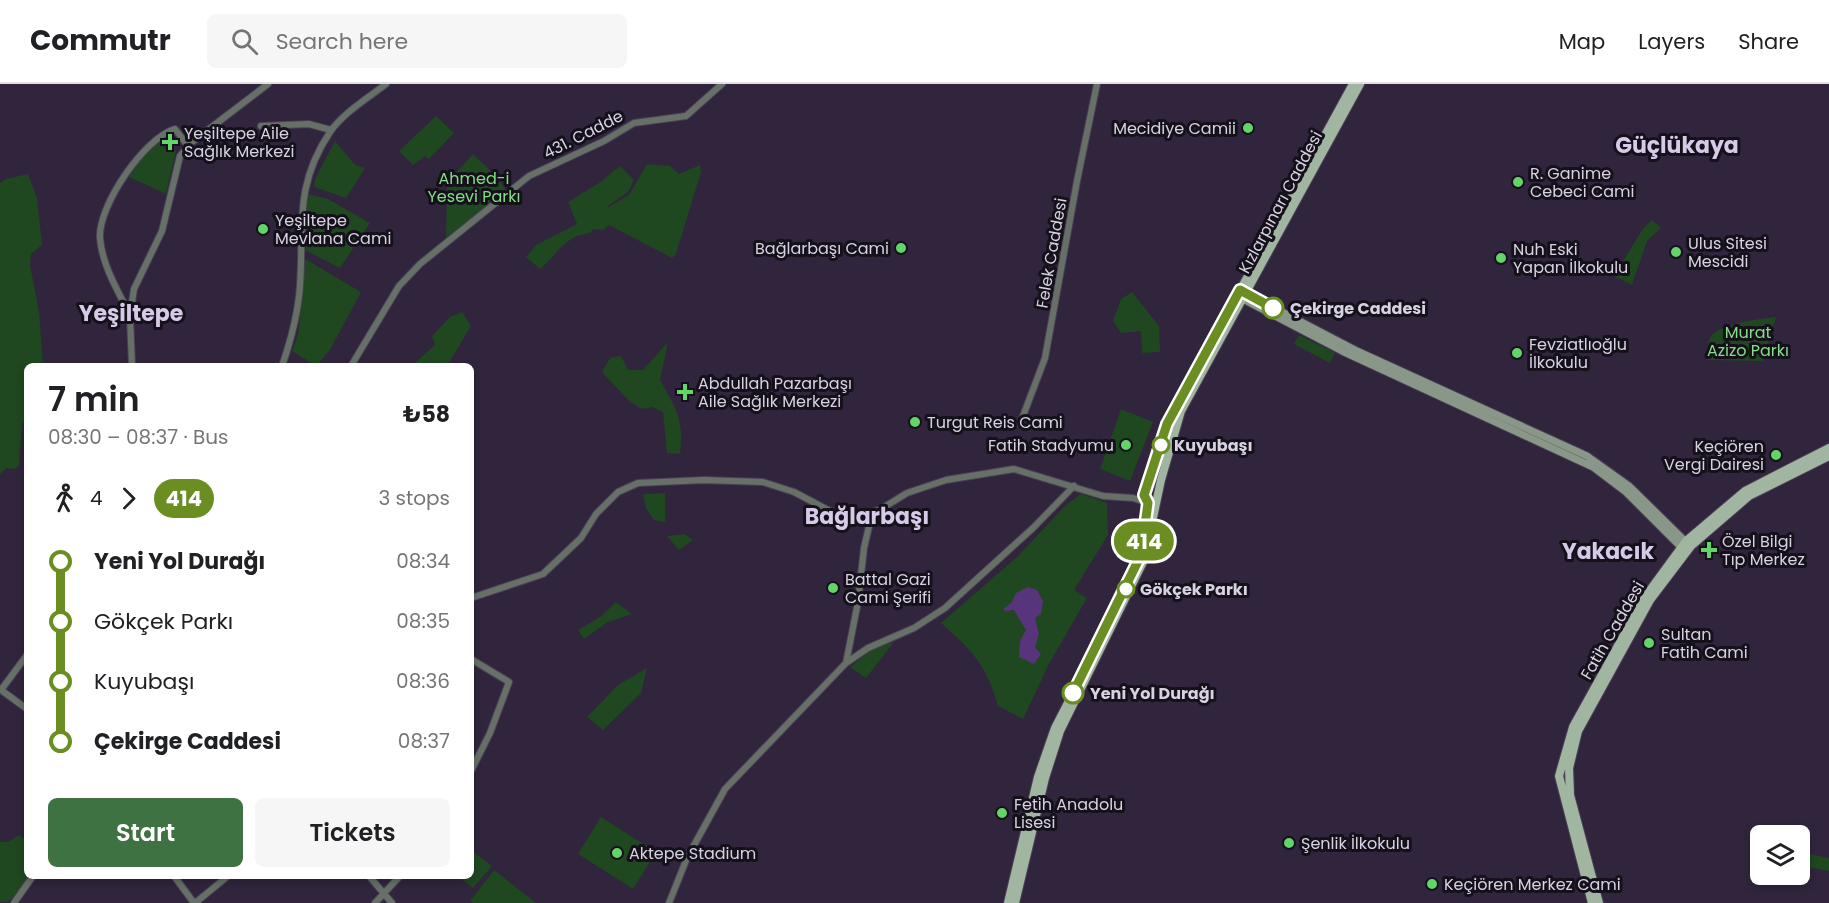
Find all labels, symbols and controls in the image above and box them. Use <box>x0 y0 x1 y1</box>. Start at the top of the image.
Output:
search box <box>207 14 627 68</box>
text: Commutr <box>30 21 171 60</box>
icon: search <box>228 25 261 58</box>
text: Search here <box>276 26 408 57</box>
text: Map <box>1559 27 1605 56</box>
text: Layers <box>1638 27 1705 56</box>
text: Share <box>1738 27 1799 56</box>
street label: 431. Cadde <box>539 104 627 164</box>
place label: Mecidiye Camii <box>1113 117 1236 140</box>
marker: Mecidiye Camii <box>1241 121 1255 135</box>
place label: Yeşiltepe Aile Sağlık Merkezi <box>184 122 294 163</box>
street label: Kızlarpınarı Caddesi <box>1233 127 1328 278</box>
district label: Güçlükaya <box>1615 130 1739 161</box>
marker: Yeşiltepe Aile Sağlık Merkezi <box>161 133 179 151</box>
place label: R. Ganime Cebeci Cami <box>1530 162 1635 203</box>
park label: Ahmed-i Yesevi Parkı <box>428 167 520 208</box>
marker: R. Ganime Cebeci Cami <box>1511 175 1525 189</box>
street label: Felek Caddesi <box>1030 196 1072 310</box>
place label: Yeşiltepe Mevlana Cami <box>275 209 391 250</box>
marker: Yeşiltepe Mevlana Cami <box>256 222 270 236</box>
place label: Ulus Sitesi Mescidi <box>1688 232 1767 273</box>
place label: Bağlarbaşı Cami <box>755 237 889 260</box>
place label: Nuh Eski Yapan İlkokulu <box>1513 238 1628 279</box>
marker: Bağlarbaşı Cami <box>894 241 908 255</box>
marker: Ulus Sitesi Mescidi <box>1669 245 1683 259</box>
marker: Nuh Eski Yapan İlkokulu <box>1494 251 1508 265</box>
marker: Çekirge Caddesi <box>1262 297 1284 319</box>
place label: Çekirge Caddesi <box>1290 297 1426 320</box>
district label: Yeşiltepe <box>79 298 183 329</box>
park label: Murat Azizo Parkı <box>1707 321 1789 362</box>
place label: Fevziatlıoğlu İlkokulu <box>1529 333 1627 374</box>
marker: Fevziatlıoğlu İlkokulu <box>1510 346 1524 360</box>
place label: Abdullah Pazarbaşı Aile Sağlık Merkezi <box>698 372 852 413</box>
text: 7 min <box>48 376 140 423</box>
marker: Abdullah Pazarbaşı Aile Sağlık Merkezi <box>676 383 694 401</box>
text: ₺58 <box>403 399 450 430</box>
place label: Turgut Reis Cami <box>927 411 1063 434</box>
marker: Turgut Reis Cami <box>908 415 922 429</box>
text: 08:30 – 08:37 · Bus <box>48 423 229 451</box>
place label: Fatih Stadyumu <box>988 434 1114 457</box>
place label: Kuyubaşı <box>1174 434 1253 457</box>
place label: Keçiören Vergi Dairesi <box>1664 435 1764 476</box>
marker: Kuyubaşı <box>1152 436 1170 454</box>
marker: Fatih Stadyumu <box>1119 438 1133 452</box>
marker: Keçiören Vergi Dairesi <box>1769 448 1783 462</box>
icon: walk <box>48 482 81 515</box>
icon: forward <box>112 482 145 515</box>
text: 4 <box>90 484 103 512</box>
text: 414 <box>166 484 202 513</box>
text: 3 stops <box>378 484 450 512</box>
district label: Bağlarbaşı <box>805 501 929 532</box>
line badge: 414 <box>1110 522 1178 560</box>
text: 414 <box>1126 527 1162 556</box>
place label: Özel Bilgi Tıp Merkez <box>1722 530 1805 571</box>
district label: Yakacık <box>1562 536 1655 567</box>
marker: Özel Bilgi Tıp Merkez <box>1700 541 1718 559</box>
text: Yeni Yol Durağı <box>94 546 265 577</box>
text: 08:34 <box>396 547 450 575</box>
place label: Battal Gazi Cami Şerifi <box>845 568 931 609</box>
street label: Fatih Caddesi <box>1575 577 1650 684</box>
place label: Gökçek Parkı <box>1140 578 1248 601</box>
marker: Gökçek Parkı <box>1117 580 1135 598</box>
marker: Battal Gazi Cami Şerifi <box>826 581 840 595</box>
text: Gökçek Parkı <box>94 606 233 637</box>
text: 08:35 <box>396 607 450 635</box>
place label: Sultan Fatih Cami <box>1661 623 1748 664</box>
marker: Sultan Fatih Cami <box>1642 636 1656 650</box>
text: Kuyubaşı <box>94 666 194 697</box>
text: 08:36 <box>396 667 450 695</box>
marker: Yeni Yol Durağı <box>1062 682 1084 704</box>
place label: Yeni Yol Durağı <box>1090 682 1215 705</box>
text: Çekirge Caddesi <box>94 726 281 757</box>
text: 08:37 <box>398 727 450 755</box>
place label: Fetih Anadolu Lisesi <box>1014 793 1123 834</box>
button: Start <box>48 798 243 867</box>
button: Tickets <box>255 798 450 867</box>
marker: Fetih Anadolu Lisesi <box>995 806 1009 820</box>
map controls <box>1750 825 1810 885</box>
button: layers <box>1750 825 1810 885</box>
place label: Şenlik İlkokulu <box>1301 832 1410 855</box>
marker: Şenlik İlkokulu <box>1282 836 1296 850</box>
place label: Aktepe Stadium <box>629 842 756 865</box>
marker: Aktepe Stadium <box>610 846 624 860</box>
place label: Keçiören Merkez Cami <box>1444 873 1621 896</box>
marker: Keçiören Merkez Cami <box>1425 877 1439 891</box>

